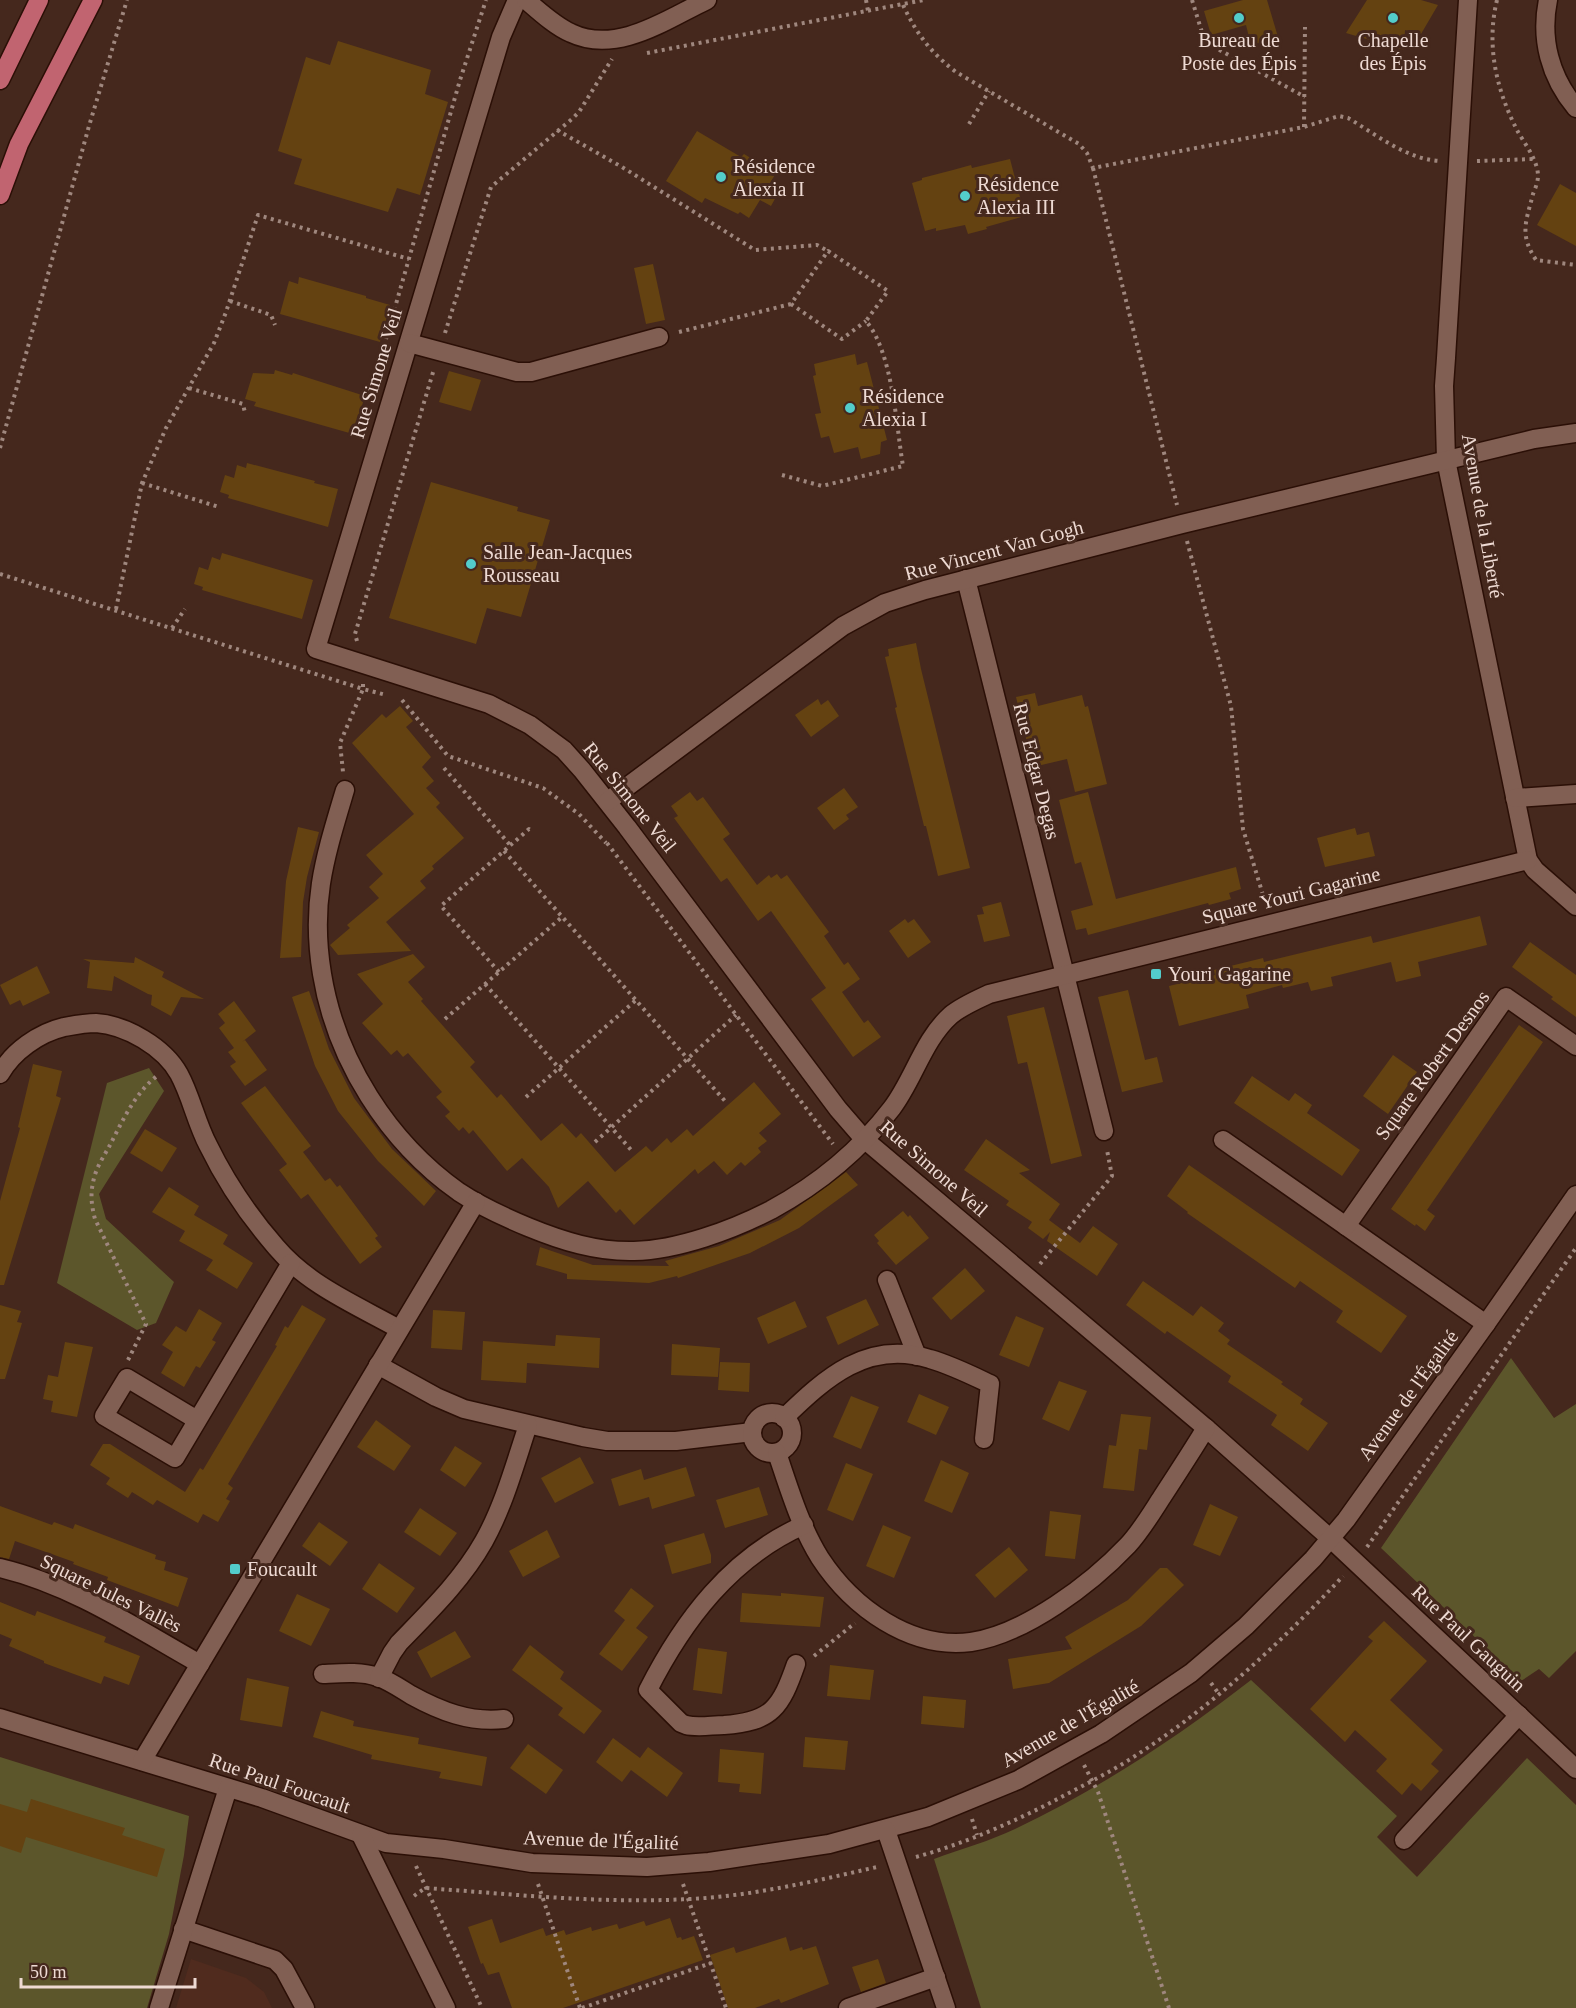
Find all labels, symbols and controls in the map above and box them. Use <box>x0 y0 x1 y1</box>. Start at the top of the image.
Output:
marker: Bureau de Poste des Épis <box>1232 11 1246 25</box>
marker: Chapelle des Épis <box>1386 11 1400 25</box>
place label: Bureau de Poste des Épis <box>1181 29 1297 75</box>
place label: Chapelle des Épis <box>1357 29 1429 75</box>
place label: Résidence Alexia II <box>733 155 815 200</box>
marker: Résidence Alexia II <box>714 170 728 184</box>
place label: Résidence Alexia III <box>977 173 1059 218</box>
marker: Résidence Alexia III <box>958 189 972 203</box>
street label: Rue Simone Veil <box>346 305 406 441</box>
place label: Résidence Alexia I <box>862 385 944 430</box>
marker: Résidence Alexia I <box>843 401 857 415</box>
street label: Avenue de la Liberté <box>1458 432 1508 600</box>
street label: Rue Vincent Van Gogh <box>902 516 1086 585</box>
place label: Salle Jean-Jacques Rousseau <box>483 541 633 586</box>
marker: Salle Jean-Jacques Rousseau <box>464 557 478 571</box>
street label: Rue Edgar Degas <box>1008 700 1065 842</box>
street label: Rue Simone Veil <box>579 738 681 857</box>
street label: Square Youri Gagarine <box>1200 862 1383 929</box>
place label: Youri Gagarine <box>1168 963 1291 986</box>
marker: Youri Gagarine <box>1149 967 1163 981</box>
street label: Square Robert Desnos <box>1371 986 1494 1144</box>
street label: Rue Simone Veil <box>876 1115 993 1221</box>
street label: Avenue de l'Égalité <box>1353 1326 1463 1465</box>
street label: Square Jules Vallès <box>37 1549 185 1638</box>
place label: Foucault <box>247 1558 317 1580</box>
marker: Foucault <box>228 1562 242 1576</box>
street label: Rue Paul Gauguin <box>1407 1580 1530 1697</box>
street label: Avenue de l'Égalité <box>997 1675 1143 1772</box>
street label: Rue Paul Foucault <box>207 1749 354 1818</box>
street label: Avenue de l'Égalité <box>523 1826 679 1855</box>
scale bar <box>21 1951 195 1989</box>
text: 50 m <box>30 1962 67 1982</box>

